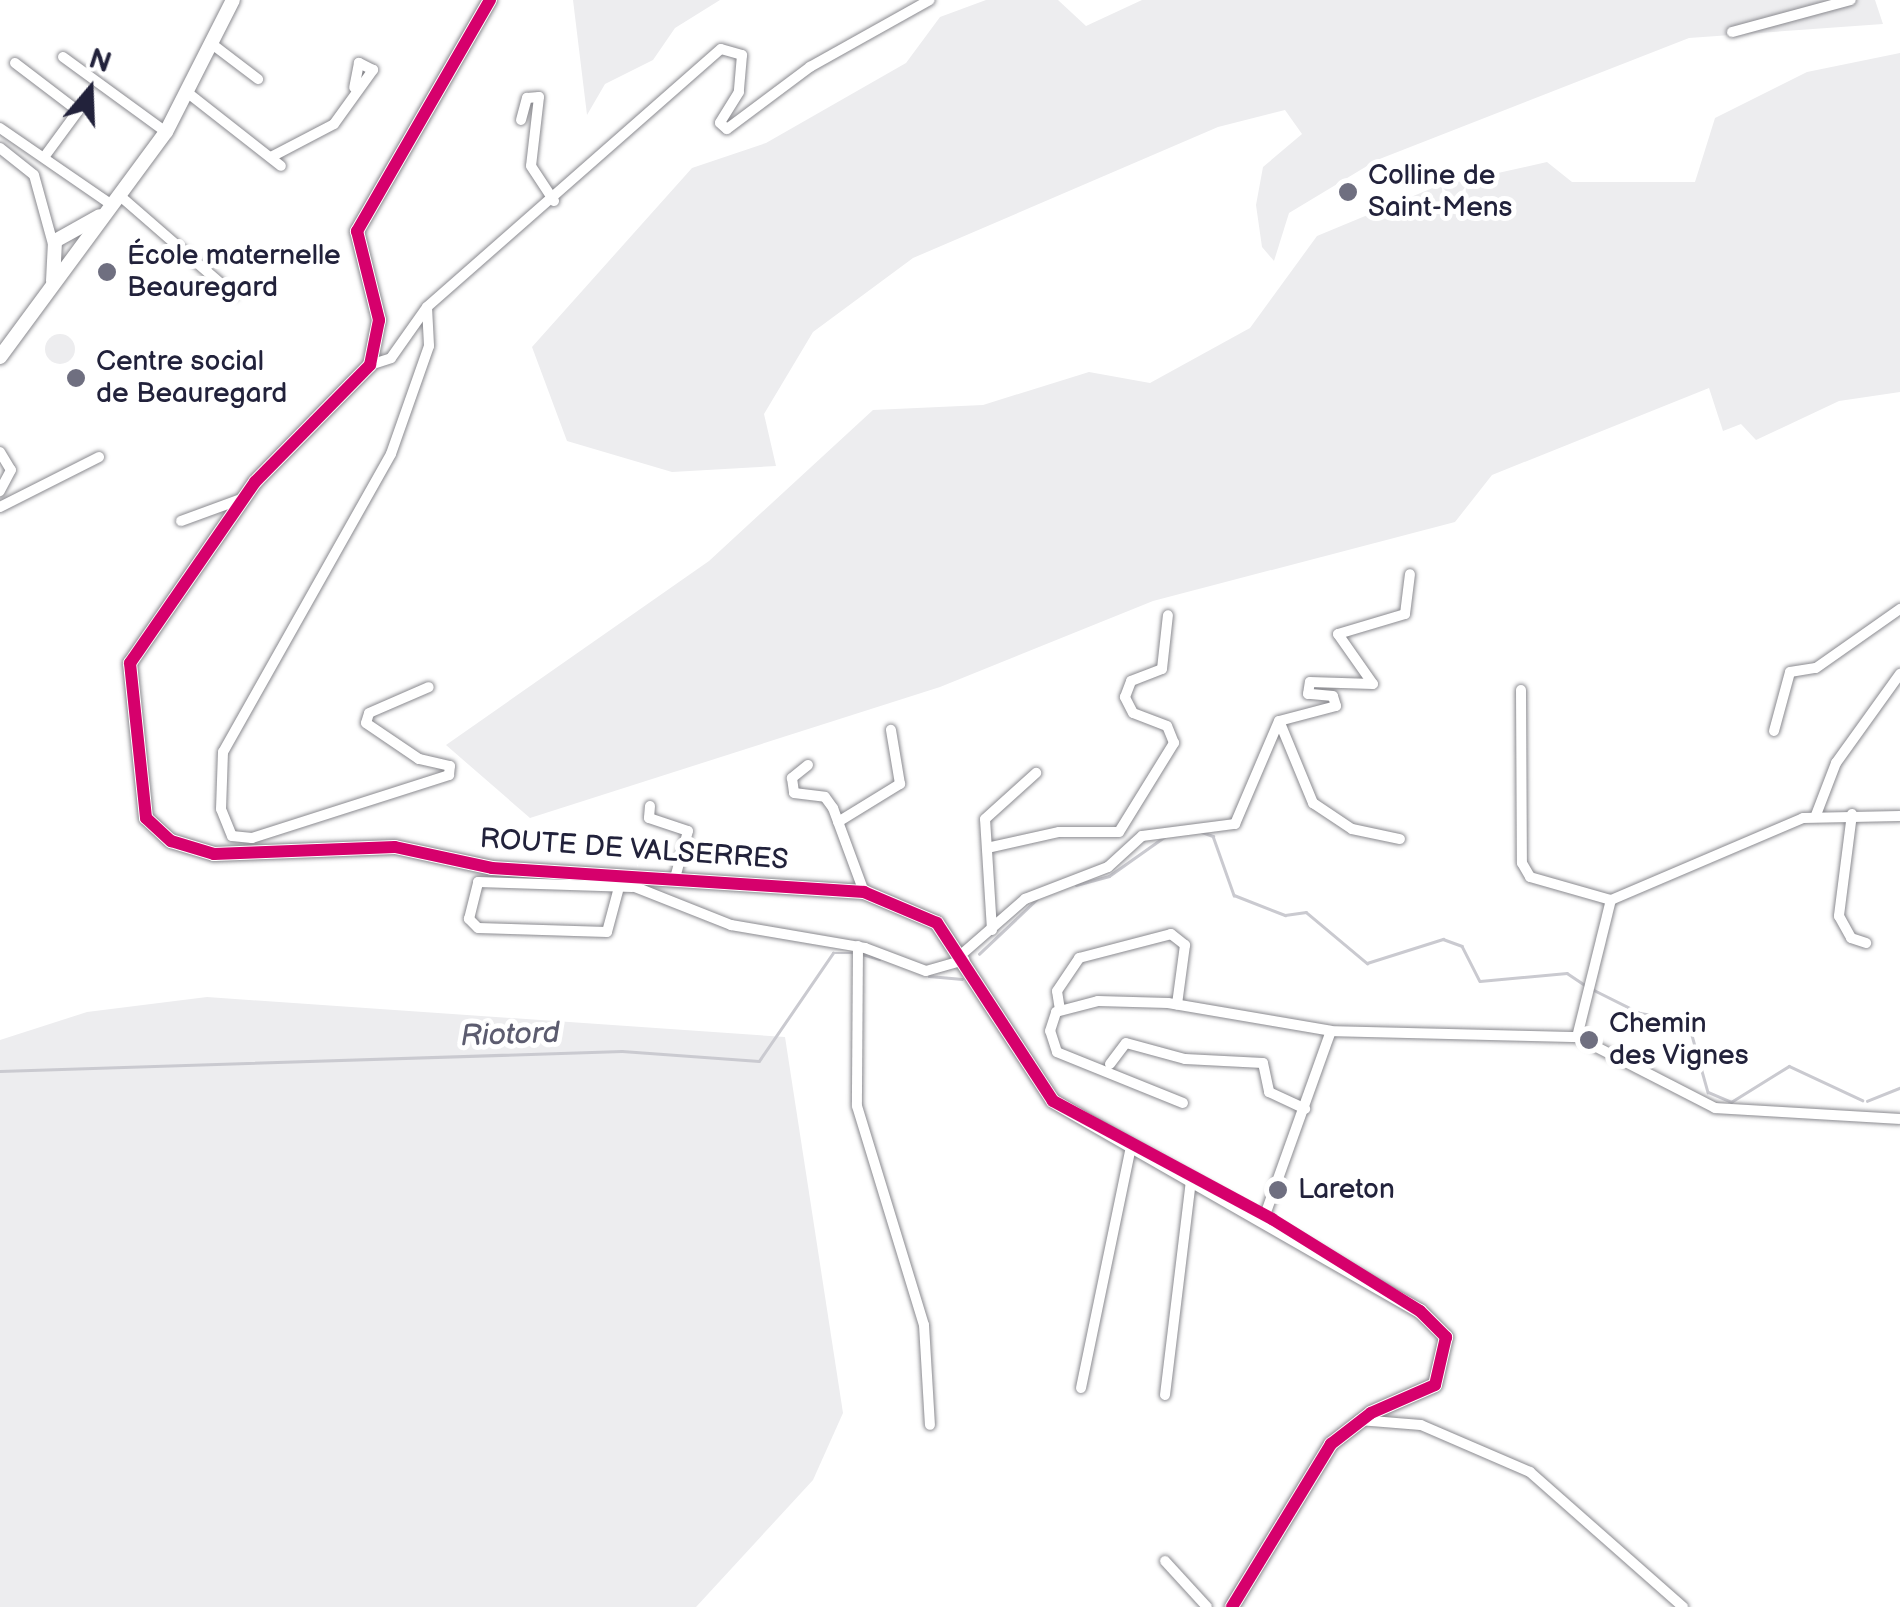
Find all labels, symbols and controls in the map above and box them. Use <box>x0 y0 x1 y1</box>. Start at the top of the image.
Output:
north arrow <box>40 40 140 140</box>
text: N <box>85 42 115 80</box>
place label: Colline de Saint-Mens <box>1368 159 1512 225</box>
marker: Colline de Saint-Mens <box>1337 181 1359 203</box>
place label: École maternelle Beauregard <box>127 239 341 305</box>
marker: École maternelle Beauregard <box>96 261 118 283</box>
place label: Centre social de Beauregard <box>96 345 287 411</box>
marker: Centre social de Beauregard <box>65 367 87 389</box>
street label: ROUTE DE VALSERRES <box>478 822 790 878</box>
place label: Chemin des Vignes <box>1609 1007 1749 1073</box>
water label: Riotord <box>460 1015 560 1055</box>
marker: Chemin des Vignes <box>1578 1029 1600 1051</box>
place label: Lareton <box>1298 1173 1395 1207</box>
marker: Lareton <box>1267 1179 1289 1201</box>

